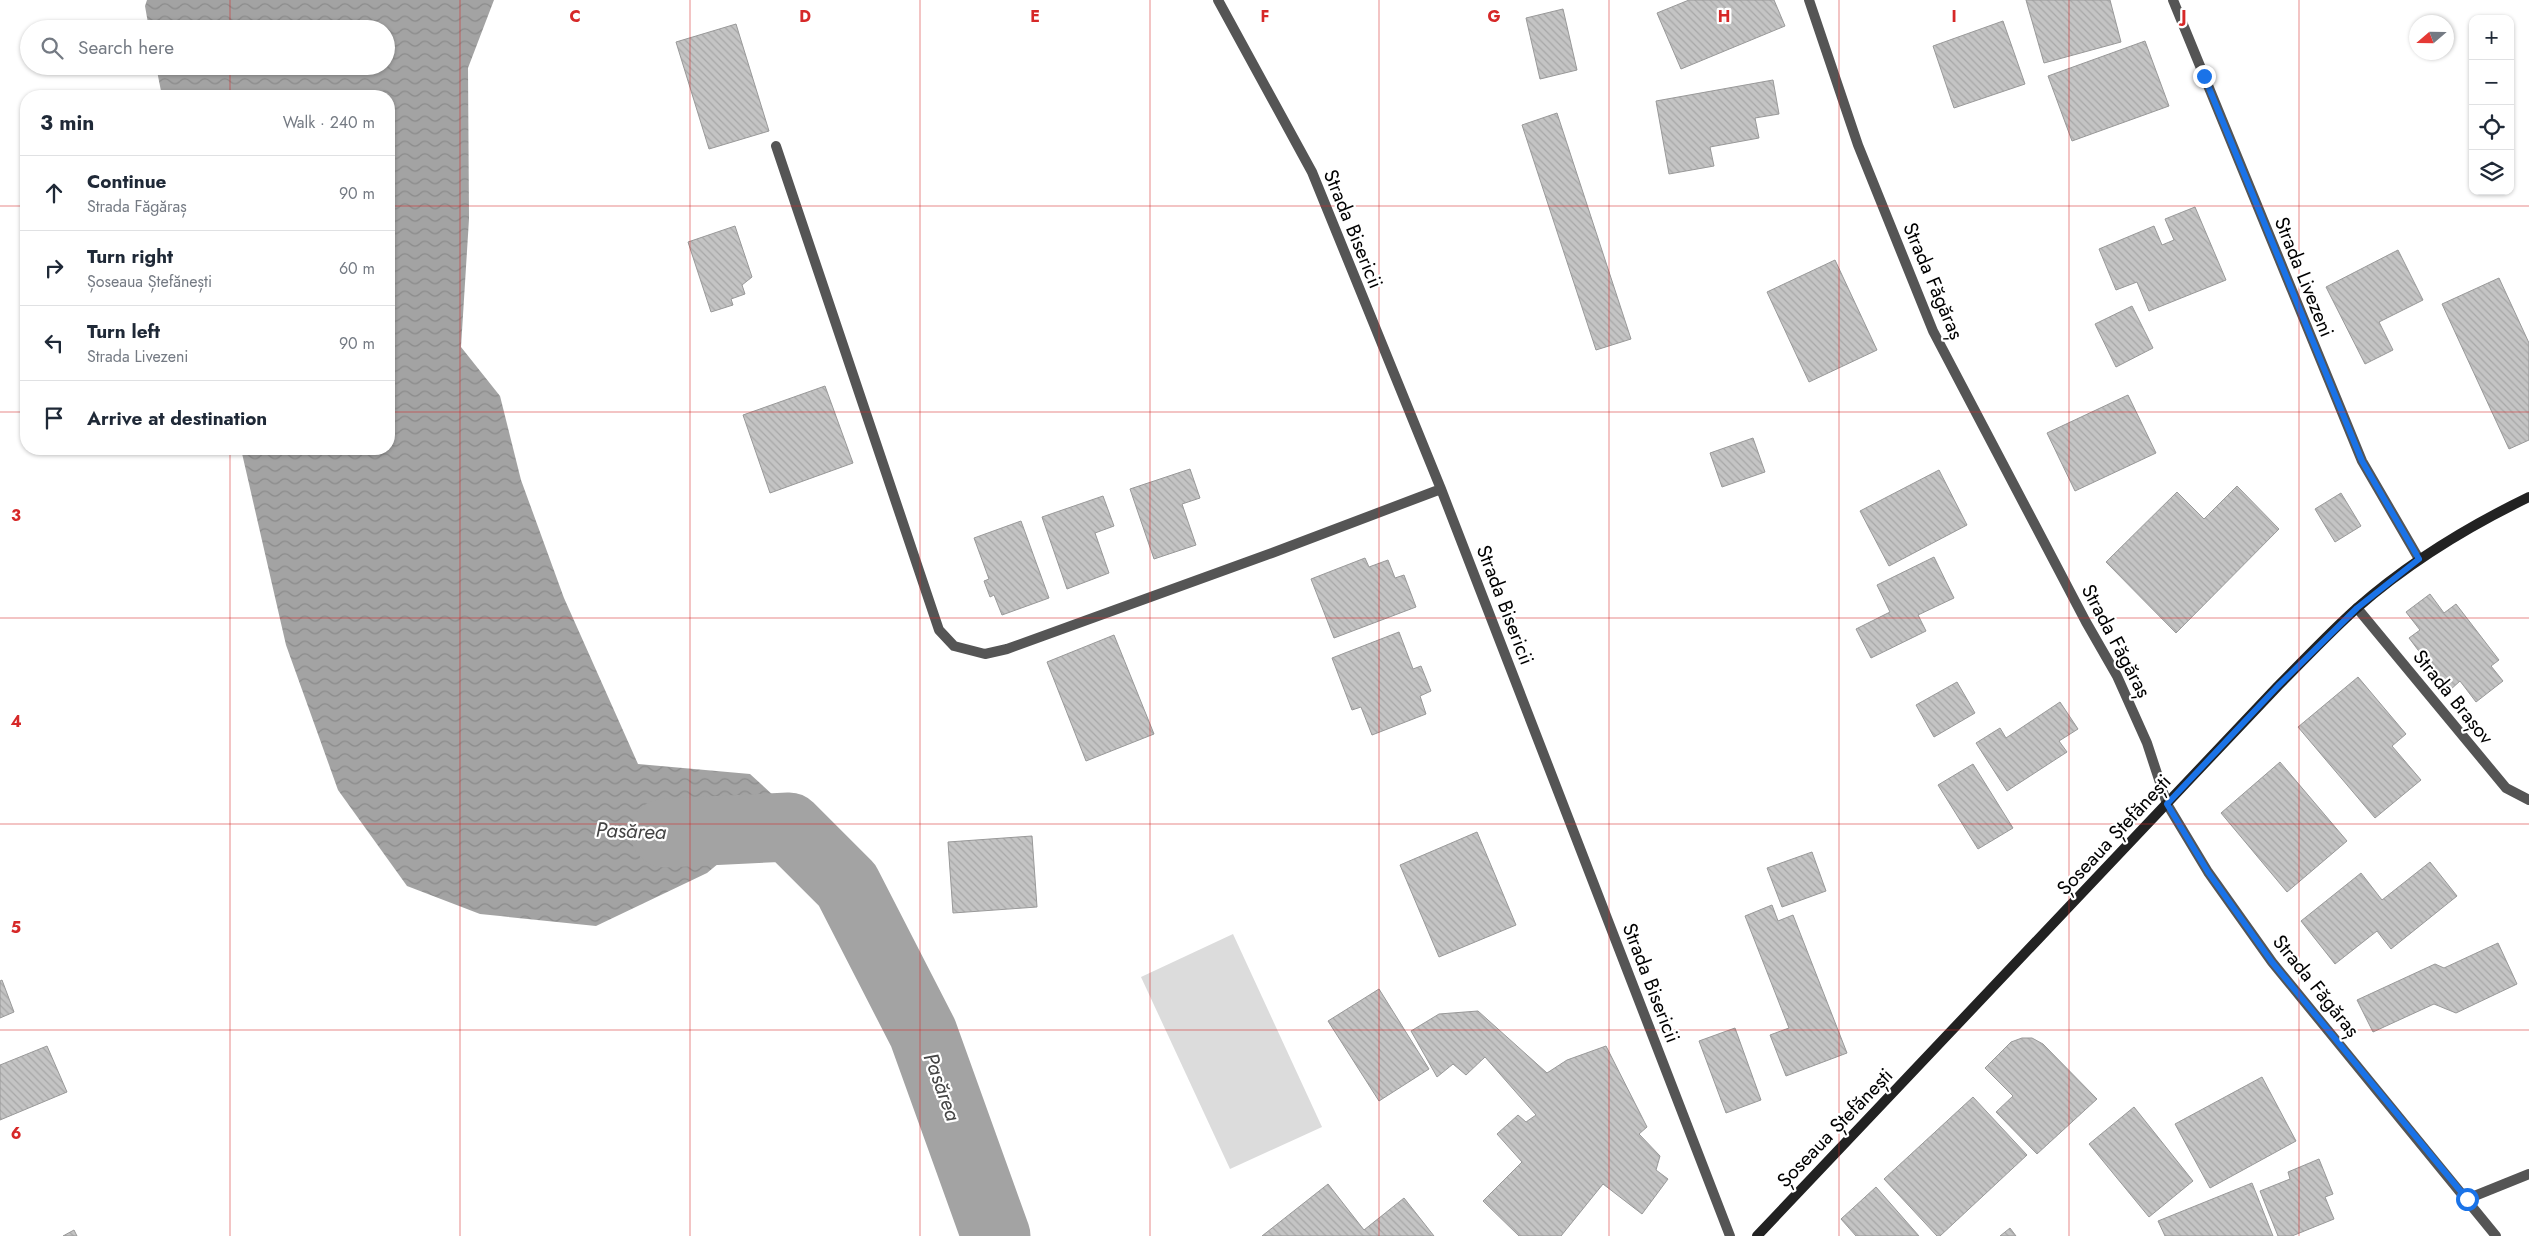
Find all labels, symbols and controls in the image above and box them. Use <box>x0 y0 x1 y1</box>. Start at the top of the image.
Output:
text: C <box>569 5 581 28</box>
text: D <box>799 5 811 28</box>
text: E <box>1030 5 1040 28</box>
text: F <box>1261 5 1269 28</box>
text: G <box>1487 5 1501 28</box>
text: H <box>1718 5 1730 28</box>
text: I <box>1951 5 1957 28</box>
text: J <box>2178 5 2187 28</box>
north arrow <box>2409 15 2454 60</box>
map controls <box>2469 15 2514 195</box>
button: + <box>2469 15 2514 60</box>
search box <box>20 20 395 75</box>
icon: search <box>38 34 66 62</box>
text: Search here <box>78 34 174 61</box>
button: − <box>2469 60 2514 105</box>
route end <box>2193 65 2216 88</box>
button: locate <box>2469 105 2514 150</box>
text: 3 min <box>40 108 94 138</box>
text: Walk · 240 m <box>283 111 375 134</box>
button: layers <box>2469 150 2514 195</box>
street label: Strada Bisericii <box>1316 165 1390 293</box>
text: Continue <box>87 168 166 195</box>
icon: ahead <box>40 179 68 207</box>
text: 90 m <box>339 182 375 205</box>
text: Strada Făgăraș <box>87 195 187 218</box>
street label: Strada Livezeni <box>2267 213 2341 341</box>
street label: Strada Făgăraș <box>1895 218 1971 344</box>
text: Turn right <box>87 243 173 270</box>
icon: right <box>40 254 68 282</box>
text: 60 m <box>339 257 375 280</box>
text: Șoseaua Ștefănești <box>87 270 212 293</box>
text: Turn left <box>87 318 160 345</box>
icon: left <box>40 329 68 357</box>
text: 90 m <box>339 332 375 355</box>
text: Strada Livezeni <box>87 345 189 368</box>
icon: arrive <box>40 404 68 432</box>
text: Arrive at destination <box>87 405 267 432</box>
text: 3 <box>11 504 21 527</box>
street label: Strada Bisericii <box>1469 541 1541 669</box>
street label: Strada Făgăraș <box>2074 579 2158 703</box>
street label: Strada Brașov <box>2406 643 2500 751</box>
text: 4 <box>10 710 22 733</box>
street label: Șoseaua Ștefănești <box>2050 768 2178 902</box>
water label: Pasărea <box>595 815 667 847</box>
text: 5 <box>11 916 21 939</box>
street label: Strada Bisericii <box>1615 919 1687 1047</box>
street label: Strada Făgăraș <box>2266 928 2366 1044</box>
water label: Pasărea <box>916 1049 968 1126</box>
street label: Șoseaua Ștefănești <box>1770 1062 1900 1194</box>
text: 6 <box>11 1122 21 1145</box>
route start <box>2456 1188 2479 1211</box>

